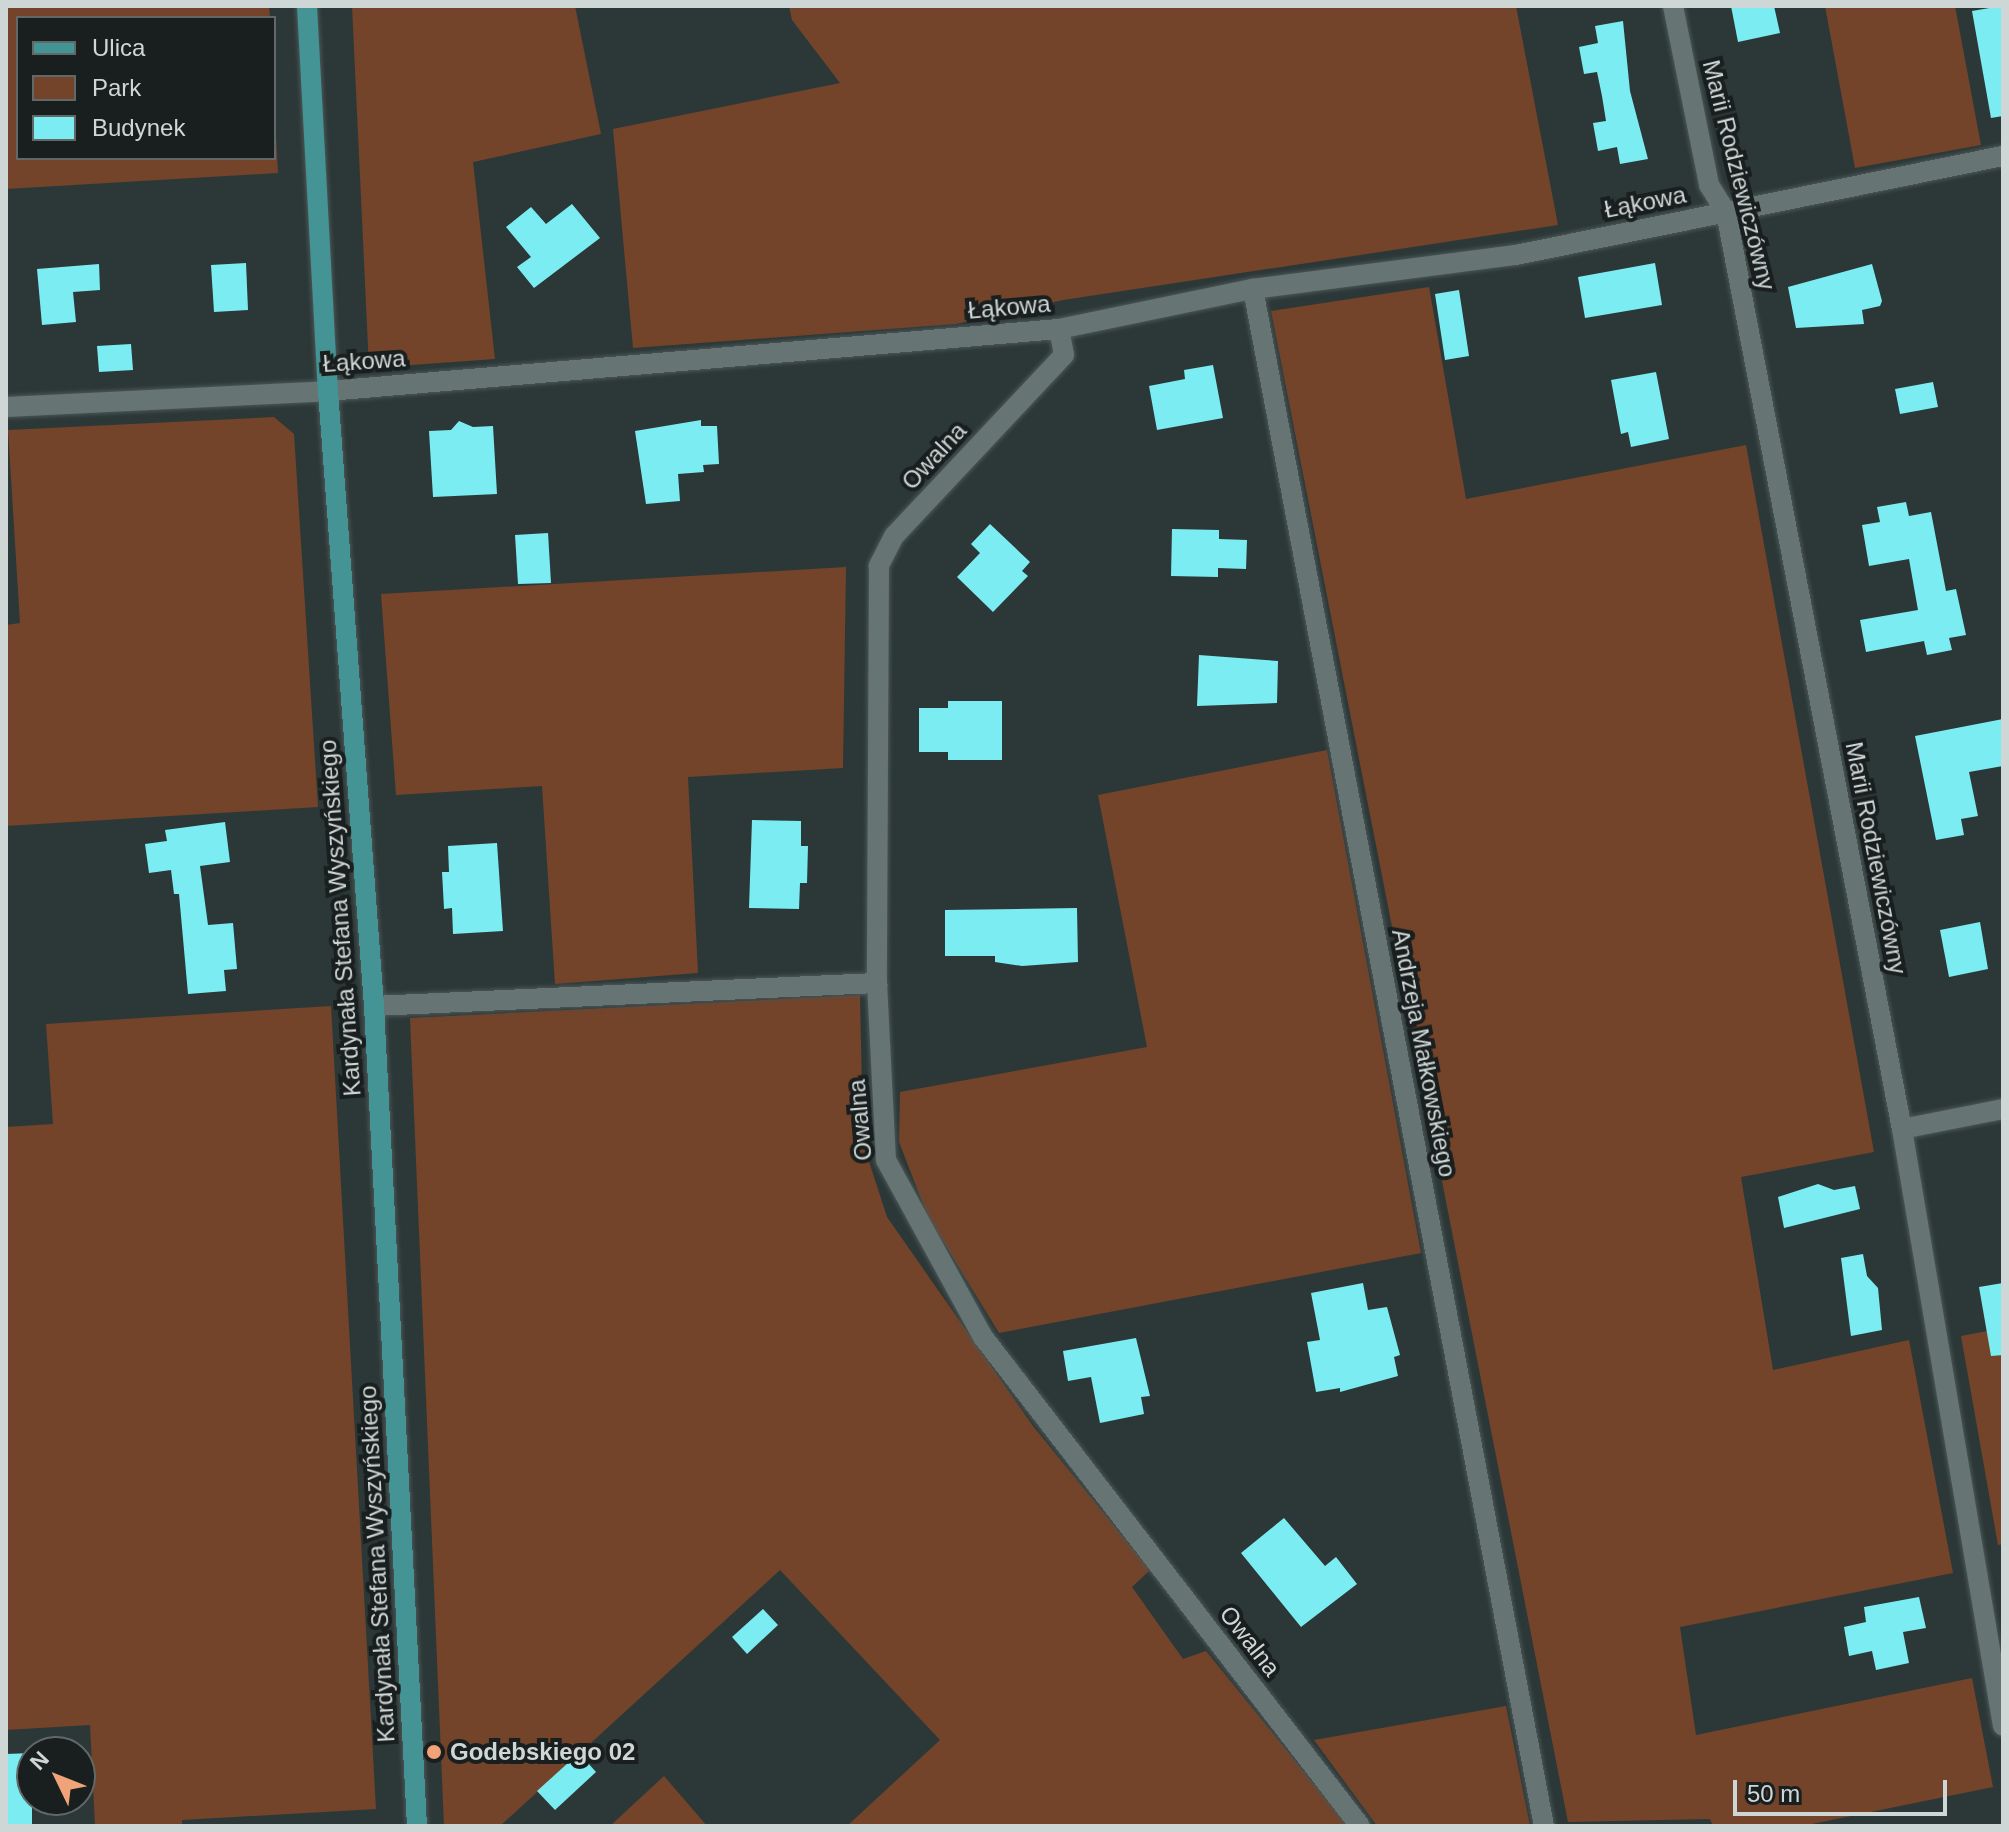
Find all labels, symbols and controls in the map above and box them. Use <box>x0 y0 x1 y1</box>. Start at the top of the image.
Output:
legend <box>16 16 276 160</box>
text: Ulica <box>92 34 145 61</box>
street label: Marii Rodziewiczówny <box>1696 57 1782 293</box>
text: Park <box>92 74 141 101</box>
text: Budynek <box>92 114 185 141</box>
street label: Łąkowa <box>1602 180 1688 224</box>
street label: Łąkowa <box>967 289 1051 325</box>
street label: Łąkowa <box>322 344 406 378</box>
street label: Owalna <box>896 416 972 496</box>
street label: Kardynała Stefana Wyszyńskiego <box>313 739 367 1097</box>
street label: Marii Rodziewiczówny <box>1839 739 1913 977</box>
street label: Andrzeja Małkowskiego <box>1386 927 1462 1179</box>
street label: Owalna <box>842 1078 878 1162</box>
street label: Kardynała Stefana Wyszyńskiego <box>353 1385 401 1743</box>
street label: Owalna <box>1214 1600 1286 1682</box>
north arrow <box>16 1736 96 1816</box>
place label: Godebskiego 02 <box>450 1738 635 1766</box>
marker: Godebskiego 02 <box>425 1743 443 1761</box>
text: N <box>25 1746 54 1775</box>
scale bar <box>1737 1764 1951 1814</box>
text: 50 m <box>1747 1780 1800 1807</box>

